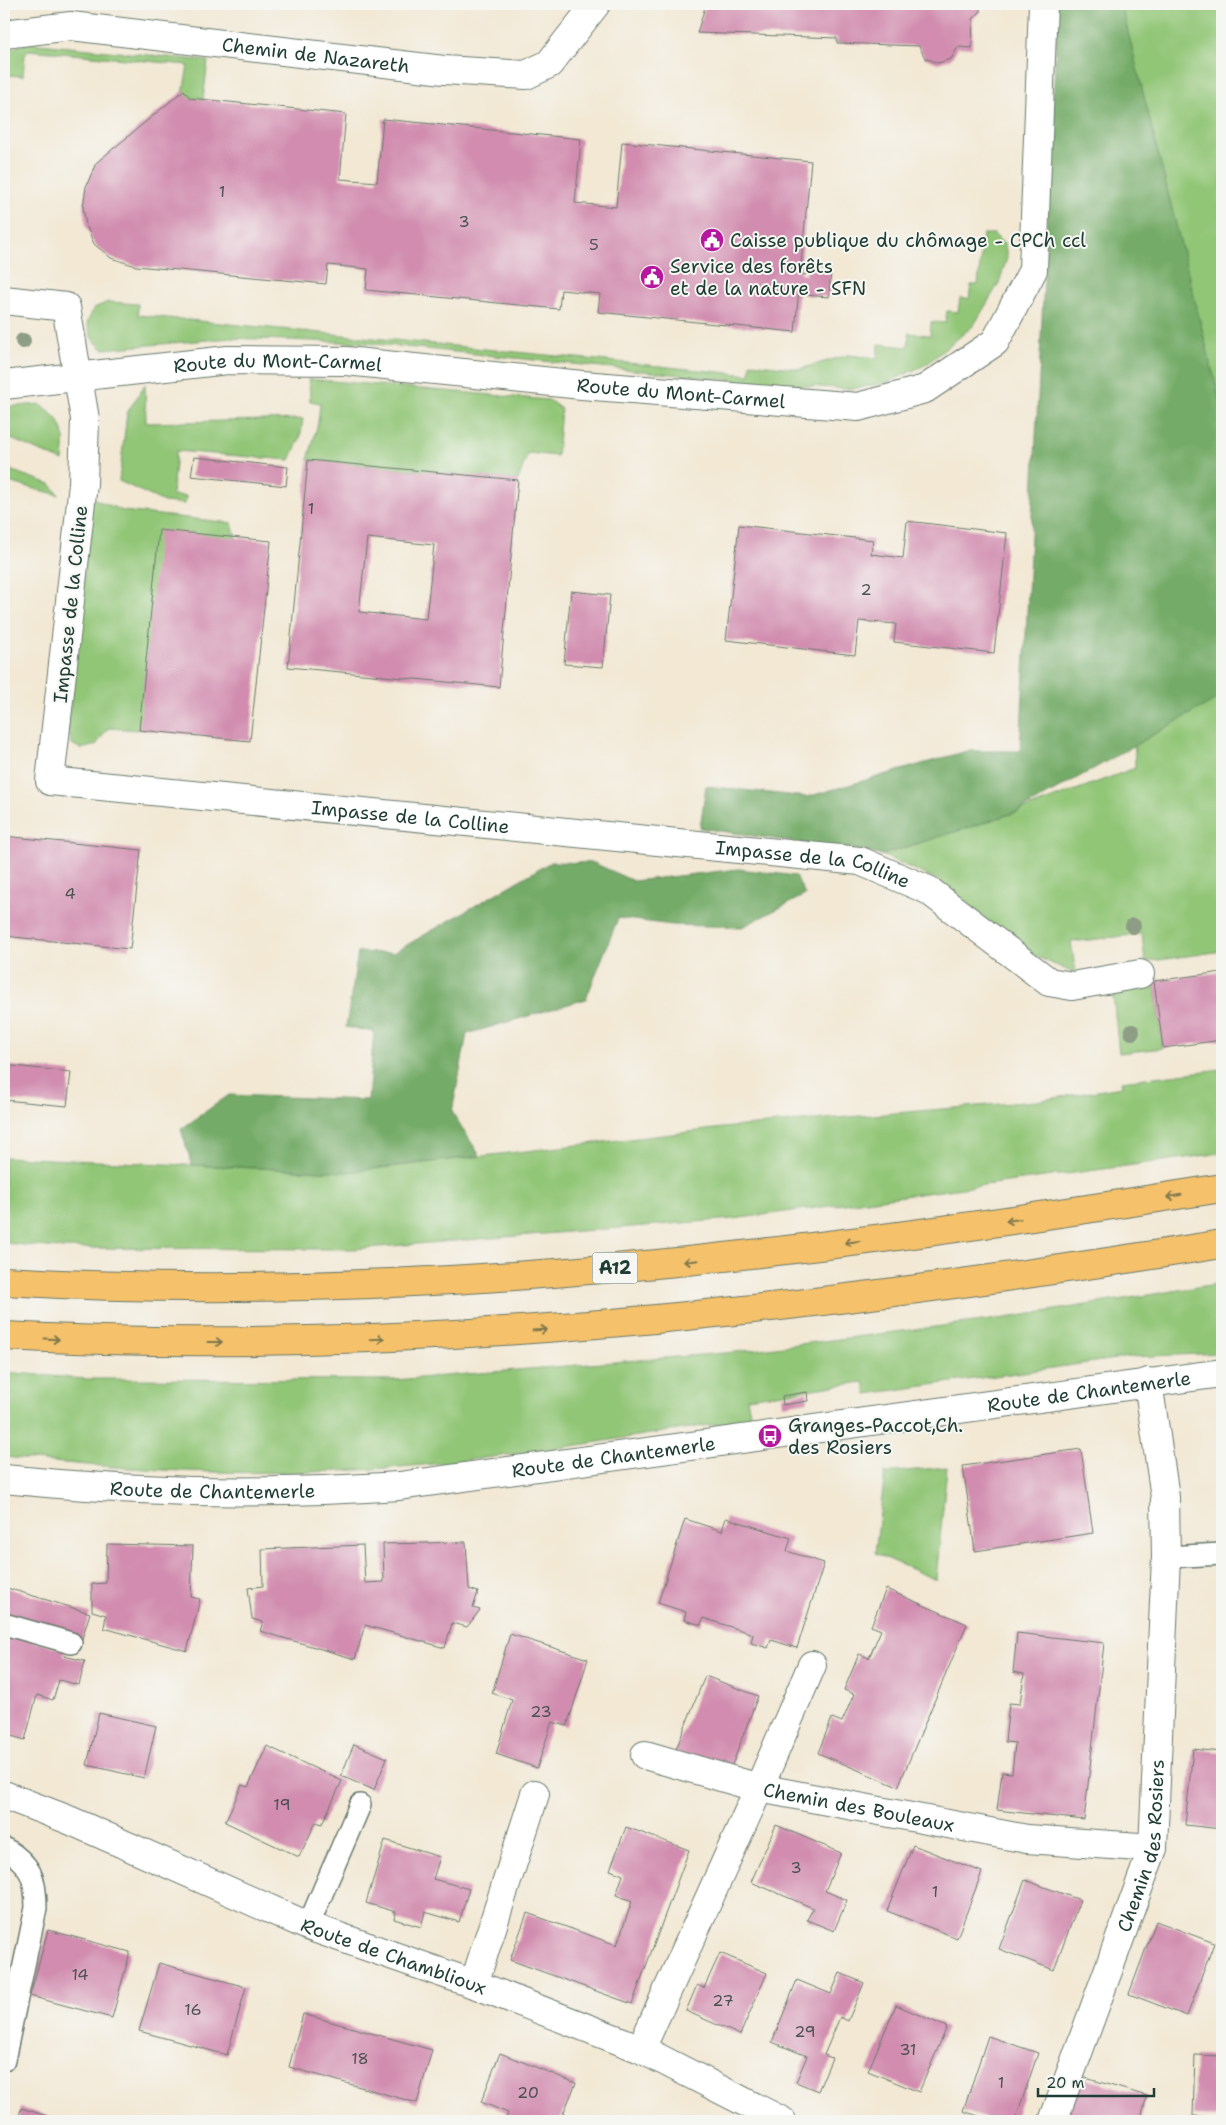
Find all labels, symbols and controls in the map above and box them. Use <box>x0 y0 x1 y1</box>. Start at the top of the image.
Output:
street label: Chemin de Nazareth <box>220 32 411 79</box>
house number: 1 <box>219 181 225 202</box>
house number: 3 <box>458 211 470 232</box>
public building icon: Caisse publique du chômage - CPCh ccl <box>699 227 725 253</box>
place label: Caisse publique du chômage - CPCh ccl <box>730 228 1086 253</box>
house number: 5 <box>589 234 599 255</box>
place label: Service des forêts et de la nature - SFN <box>670 254 866 301</box>
public building icon: Service des forêts et de la nature - SFN <box>639 264 665 290</box>
street label: Route du Mont-Carmel <box>172 348 383 379</box>
street label: Route du Mont-Carmel <box>576 373 786 414</box>
house number: 1 <box>308 498 314 519</box>
street label: Impasse de la Colline <box>48 504 93 704</box>
house number: 2 <box>860 579 872 600</box>
street label: Impasse de la Colline <box>310 795 510 839</box>
street label: Impasse de la Colline <box>714 835 914 894</box>
house number: 4 <box>64 883 76 904</box>
one-way arrow <box>1166 1191 1182 1201</box>
one-way arrow <box>1006 1216 1022 1226</box>
one-way arrow <box>845 1237 861 1247</box>
road number: A12 <box>592 1252 638 1284</box>
one-way arrow <box>683 1256 699 1266</box>
one-way arrow <box>531 1325 547 1334</box>
one-way arrow <box>44 1334 60 1343</box>
one-way arrow <box>369 1335 385 1344</box>
one-way arrow <box>206 1337 223 1347</box>
street label: Route de Chantemerle <box>986 1365 1192 1418</box>
place label: Granges-Paccot,Ch. des Rosiers <box>788 1413 963 1460</box>
bus stop icon: Granges-Paccot,Ch. des Rosiers <box>757 1423 783 1449</box>
street label: Route de Chantemerle <box>510 1431 717 1483</box>
street label: Route de Chantemerle <box>109 1476 316 1504</box>
house number: 23 <box>530 1701 552 1722</box>
street label: Chemin des Rosiers <box>1111 1759 1170 1935</box>
street label: Chemin des Bouleaux <box>761 1777 956 1838</box>
house number: 19 <box>273 1794 291 1815</box>
house number: 3 <box>790 1857 802 1878</box>
house number: 1 <box>932 1881 938 1902</box>
street label: Route de Chamblioux <box>297 1912 490 2001</box>
house number: 14 <box>71 1964 89 1985</box>
house number: 27 <box>712 1990 734 2011</box>
house number: 16 <box>184 1999 202 2020</box>
house number: 29 <box>794 2021 816 2042</box>
house number: 31 <box>899 2039 917 2060</box>
house number: 18 <box>351 2048 369 2069</box>
scale bar <box>1038 2065 1155 2097</box>
house number: 1 <box>998 2072 1004 2093</box>
text: 20 m <box>1046 2073 1085 2093</box>
house number: 20 <box>517 2082 539 2103</box>

